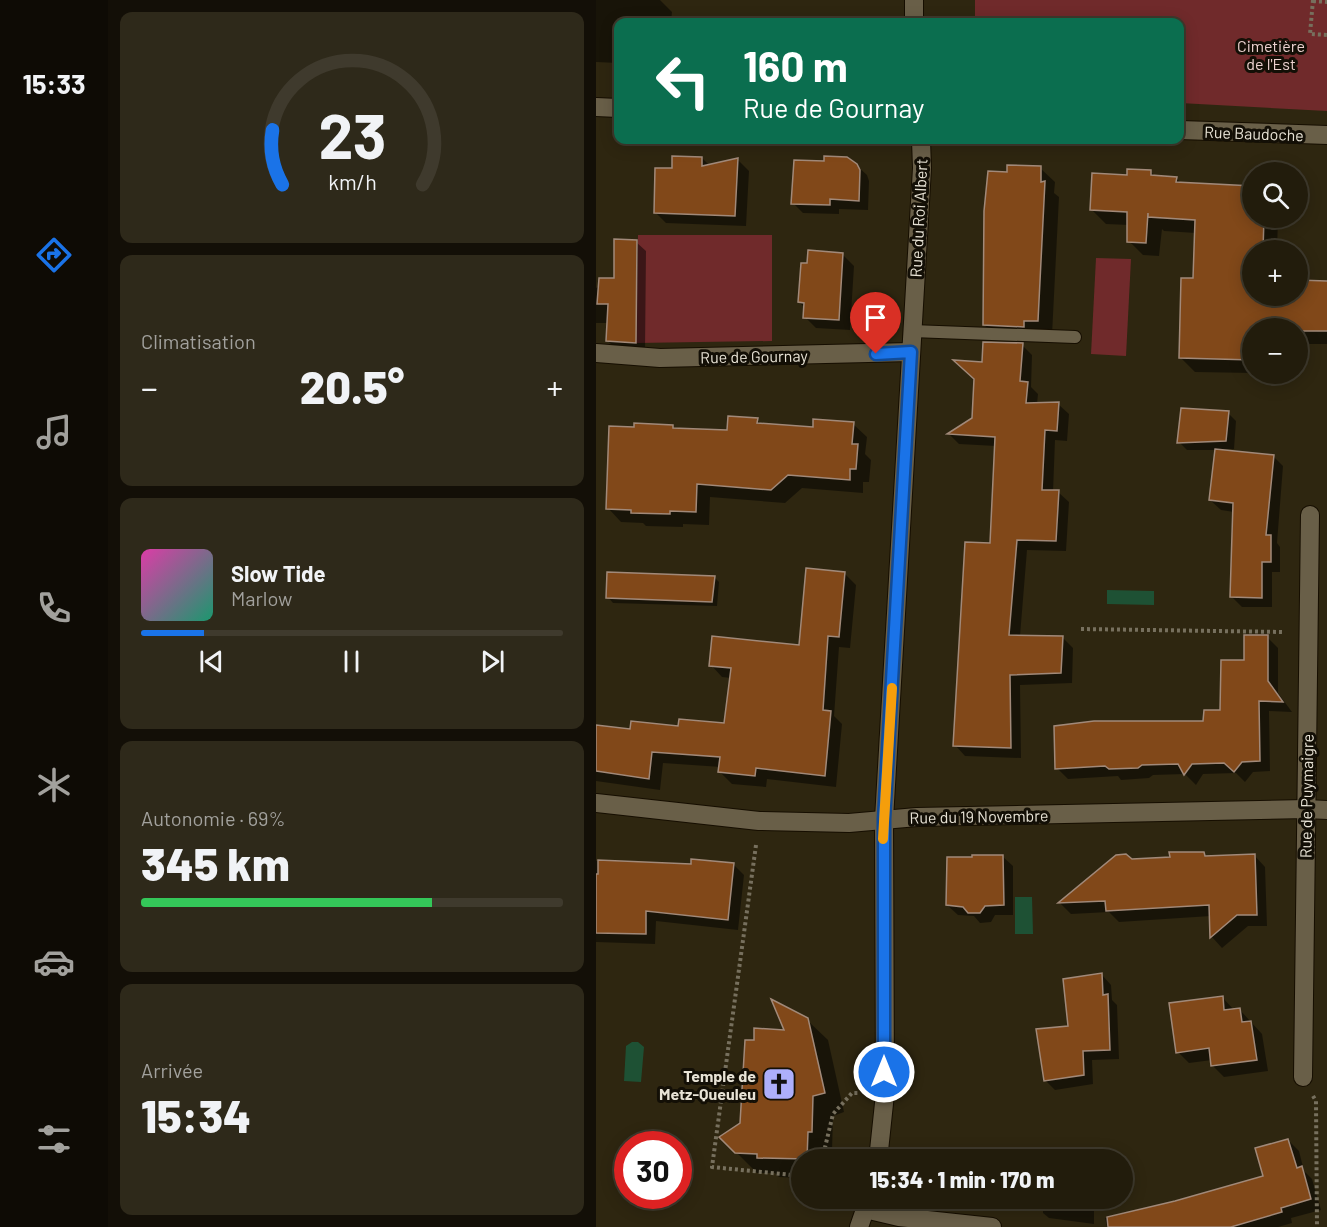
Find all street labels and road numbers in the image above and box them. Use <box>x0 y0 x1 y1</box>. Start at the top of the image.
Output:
street label: Rue Baudoche <box>1204 122 1304 144</box>
street label: Rue du Roi Albert <box>905 158 931 278</box>
street label: Rue de Gournay <box>700 346 809 366</box>
street label: Rue de Puymaigre <box>1295 734 1317 858</box>
street label: Rue du 19 Novembre <box>909 805 1049 827</box>

